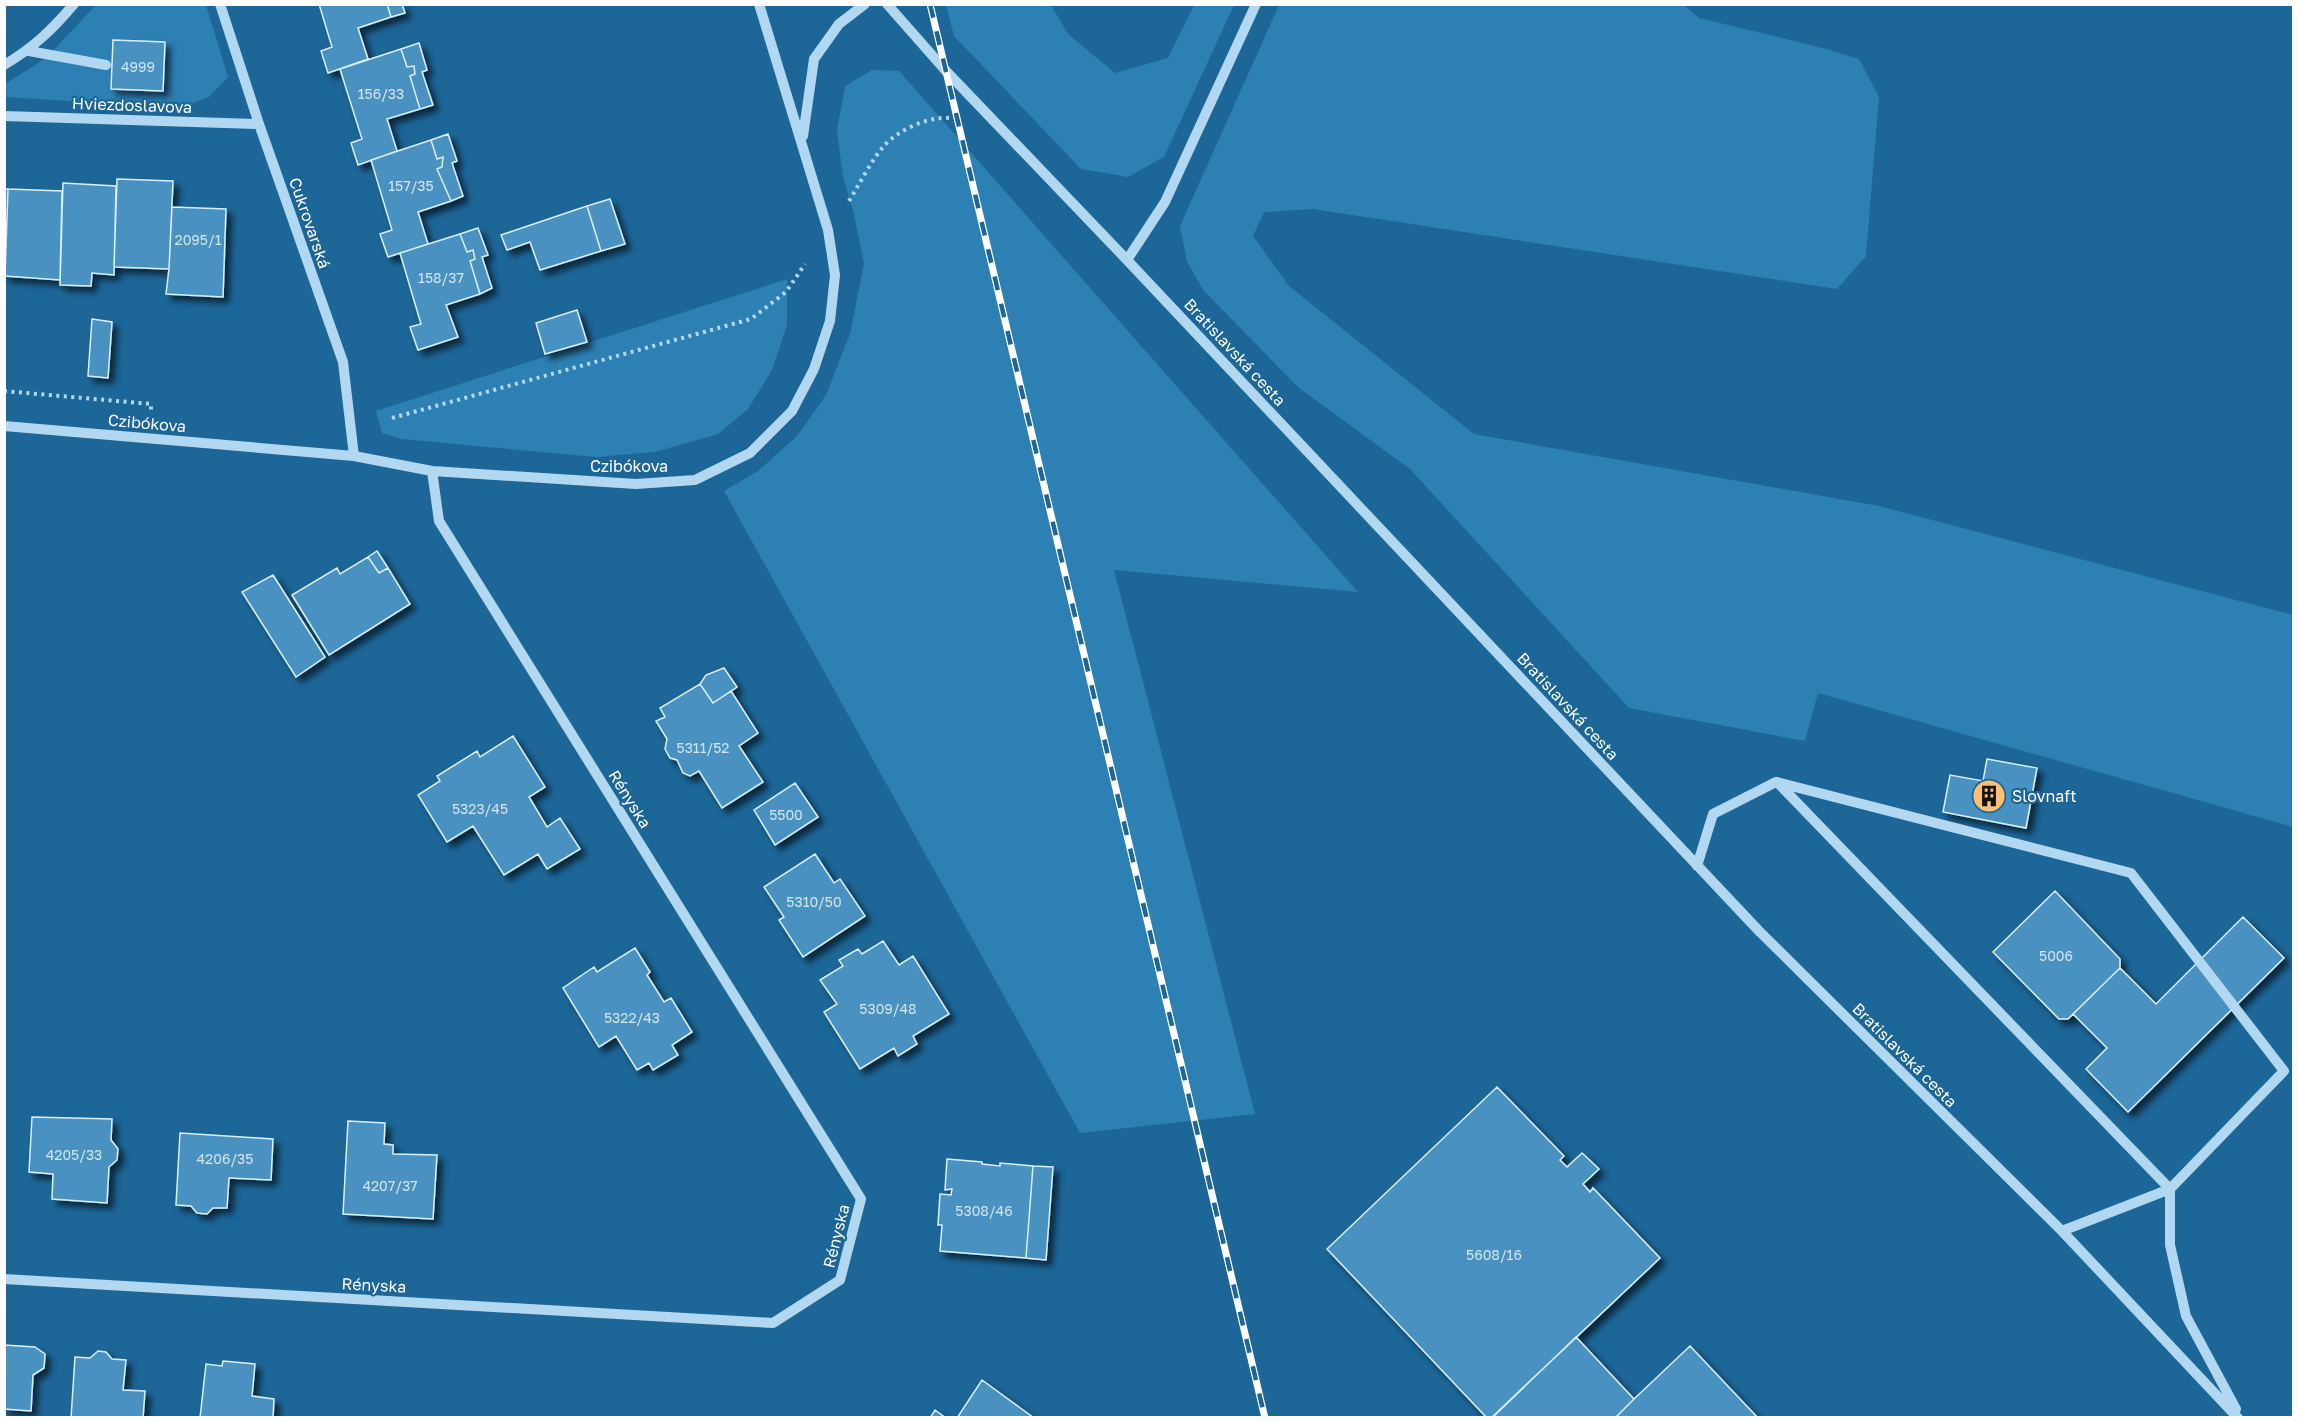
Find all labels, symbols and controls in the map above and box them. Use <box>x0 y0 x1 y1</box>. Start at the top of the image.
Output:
house number: 4999 <box>121 58 155 75</box>
house number: 156/33 <box>358 85 404 102</box>
street label: Hviezdoslavova <box>72 93 192 117</box>
street label: Cukrovarská <box>285 175 335 271</box>
house number: 157/35 <box>388 177 434 194</box>
house number: 2095/1 <box>175 231 222 248</box>
house number: 158/37 <box>418 269 464 286</box>
street label: Bratislavská cesta <box>1180 294 1290 410</box>
street label: Czibókova <box>107 410 187 436</box>
street label: Czibókova <box>590 456 668 476</box>
street label: Bratislavská cesta <box>1513 648 1623 764</box>
house number: 5311/52 <box>677 739 729 756</box>
street label: Rényska <box>604 766 656 832</box>
building icon: Slovnaft <box>1971 778 2007 814</box>
place label: Slovnaft <box>2012 786 2077 806</box>
house number: 5323/45 <box>452 800 508 817</box>
house number: 5500 <box>769 806 803 823</box>
house number: 5310/50 <box>786 893 842 910</box>
house number: 5006 <box>2039 947 2073 964</box>
street label: Bratislavská cesta <box>1848 998 1962 1112</box>
house number: 5309/48 <box>859 1000 917 1017</box>
house number: 5322/43 <box>604 1009 660 1026</box>
house number: 4205/33 <box>46 1146 102 1163</box>
house number: 4206/35 <box>197 1150 253 1167</box>
house number: 4207/37 <box>362 1177 418 1194</box>
street label: Rényska <box>818 1202 854 1270</box>
house number: 5308/46 <box>955 1202 1013 1219</box>
house number: 5608/16 <box>1466 1246 1522 1263</box>
street label: Rényska <box>341 1273 407 1297</box>

